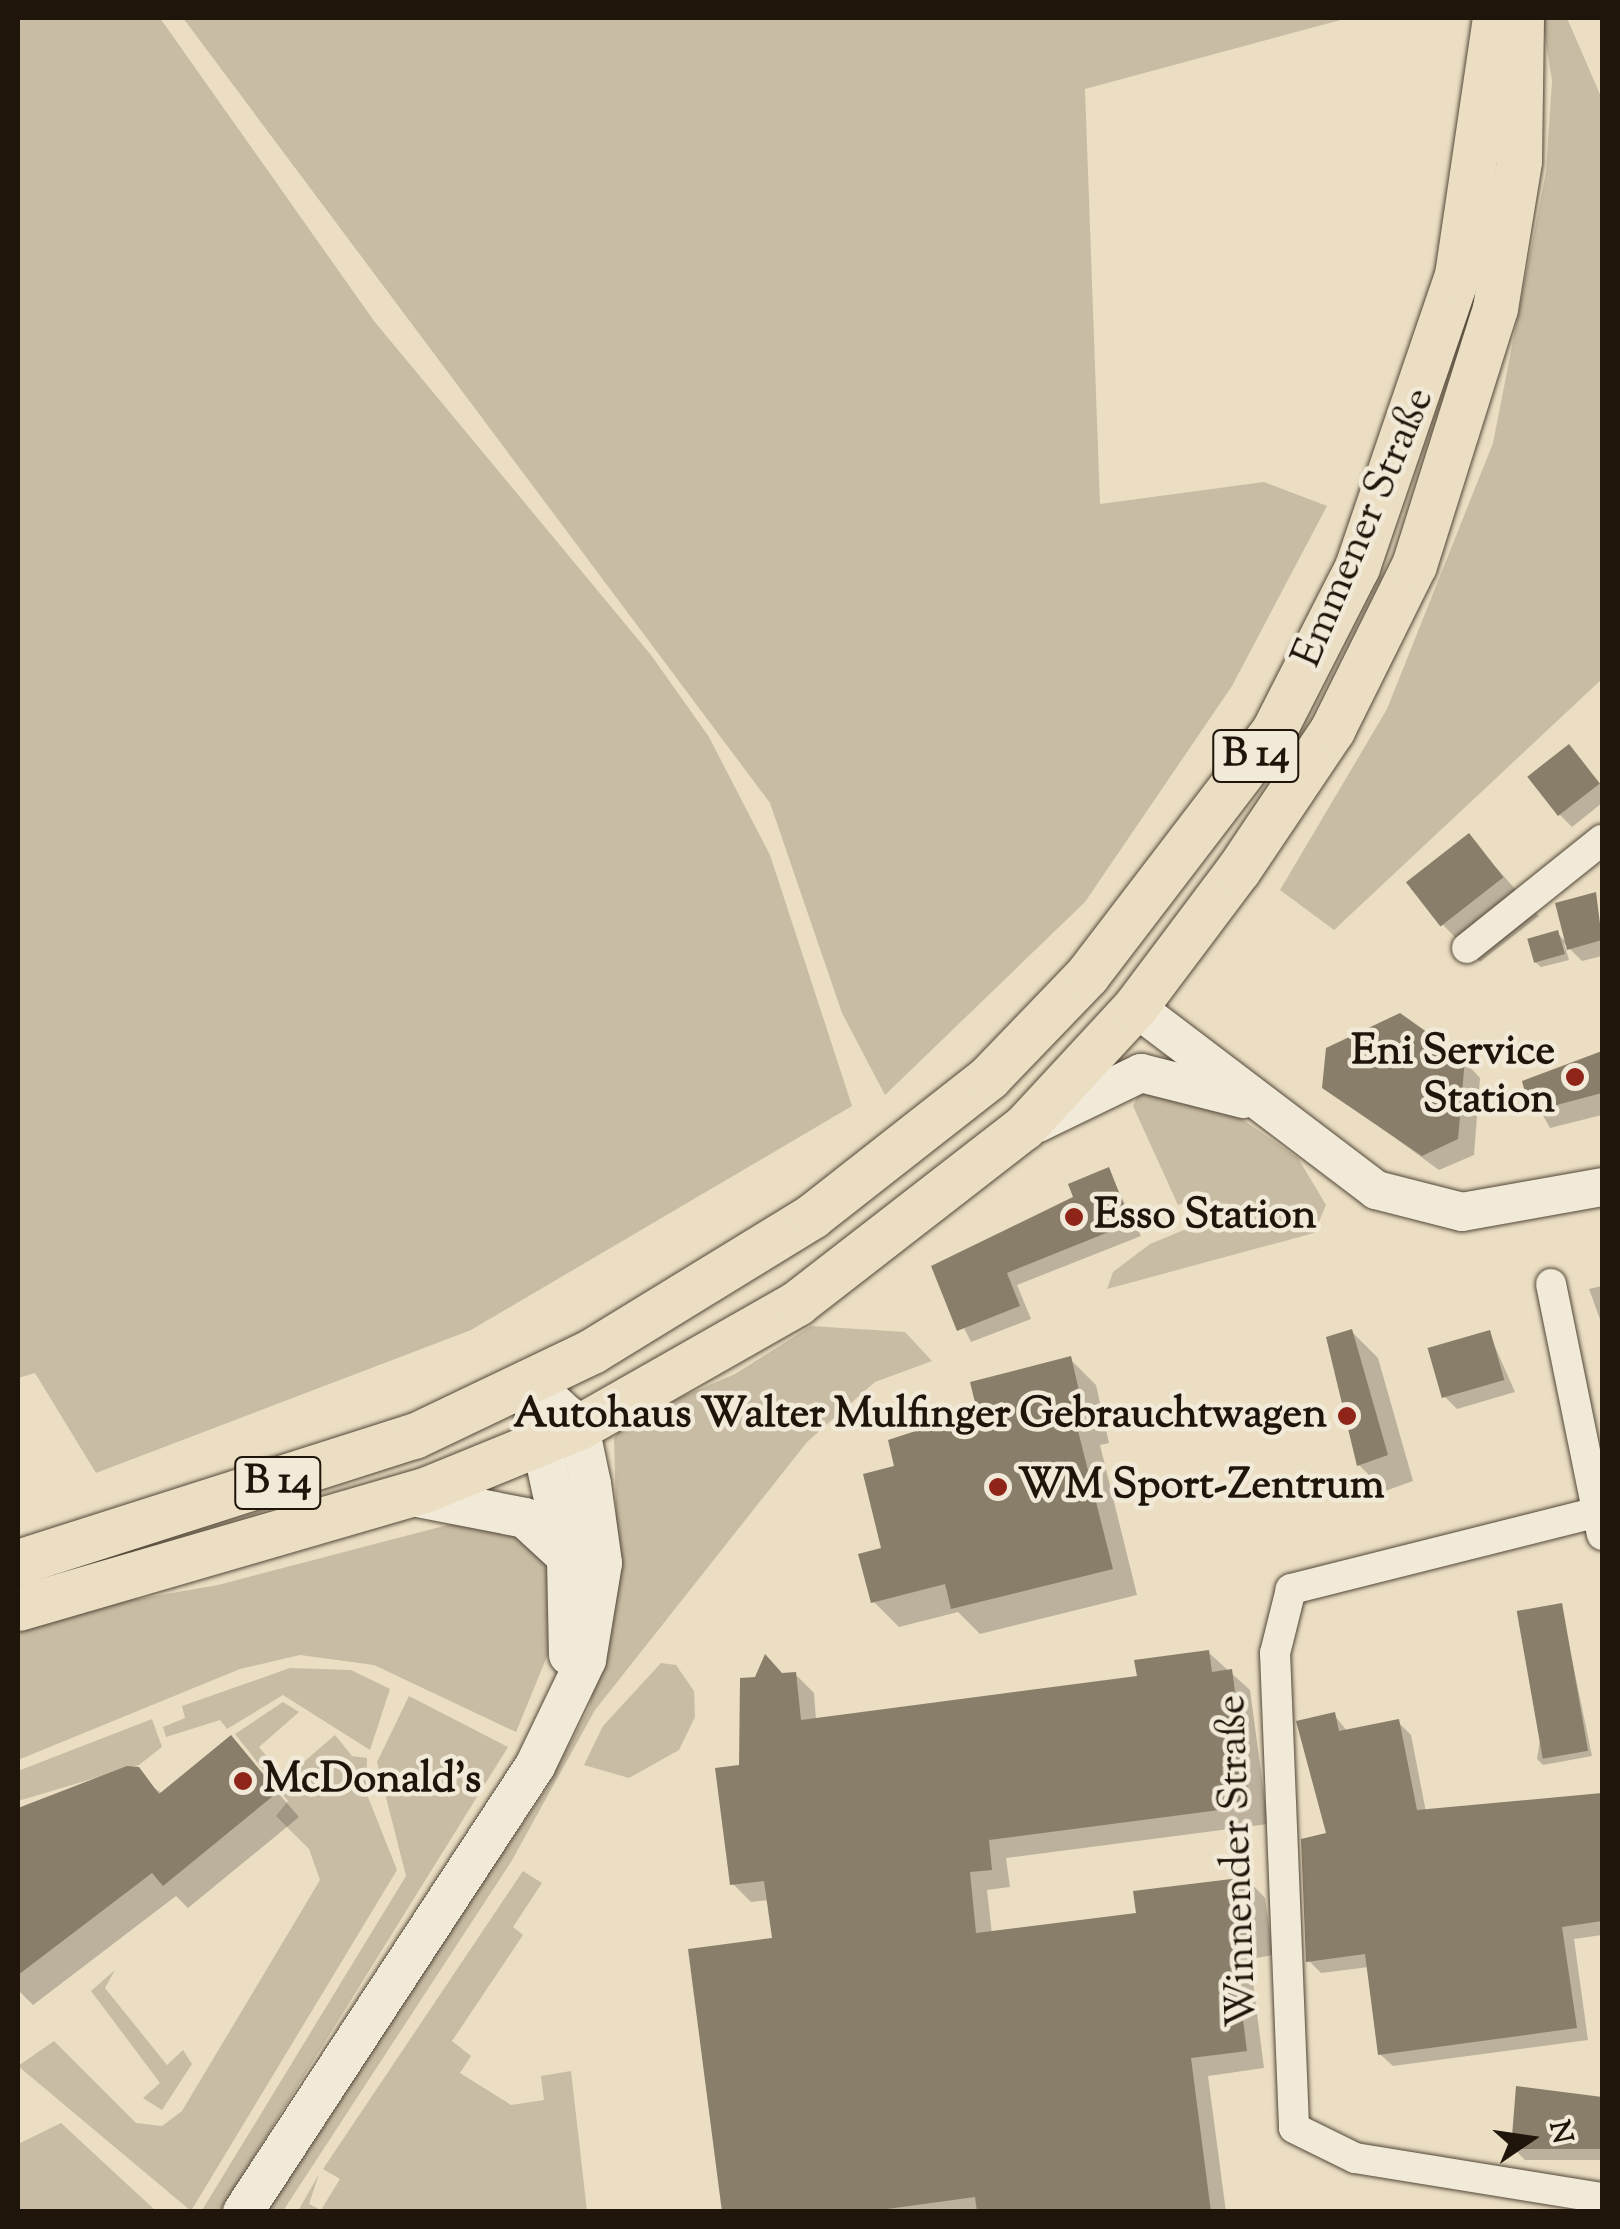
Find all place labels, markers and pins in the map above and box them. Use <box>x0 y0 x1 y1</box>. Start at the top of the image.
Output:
place label: Eni Service Station <box>1351 1028 1555 1126</box>
marker: Eni Service Station <box>1564 1066 1586 1088</box>
place label: Esso Station <box>1094 1192 1317 1242</box>
marker: Esso Station <box>1063 1206 1085 1228</box>
place label: Autohaus Walter Mulfinger Gebrauchtwagen <box>513 1391 1327 1441</box>
marker: Autohaus Walter Mulfinger Gebrauchtwagen <box>1336 1405 1358 1427</box>
place label: WM Sport-Zentrum <box>1018 1462 1385 1512</box>
marker: WM Sport-Zentrum <box>987 1476 1009 1498</box>
place label: McDonald's <box>263 1756 481 1806</box>
marker: McDonald's <box>232 1770 254 1792</box>

